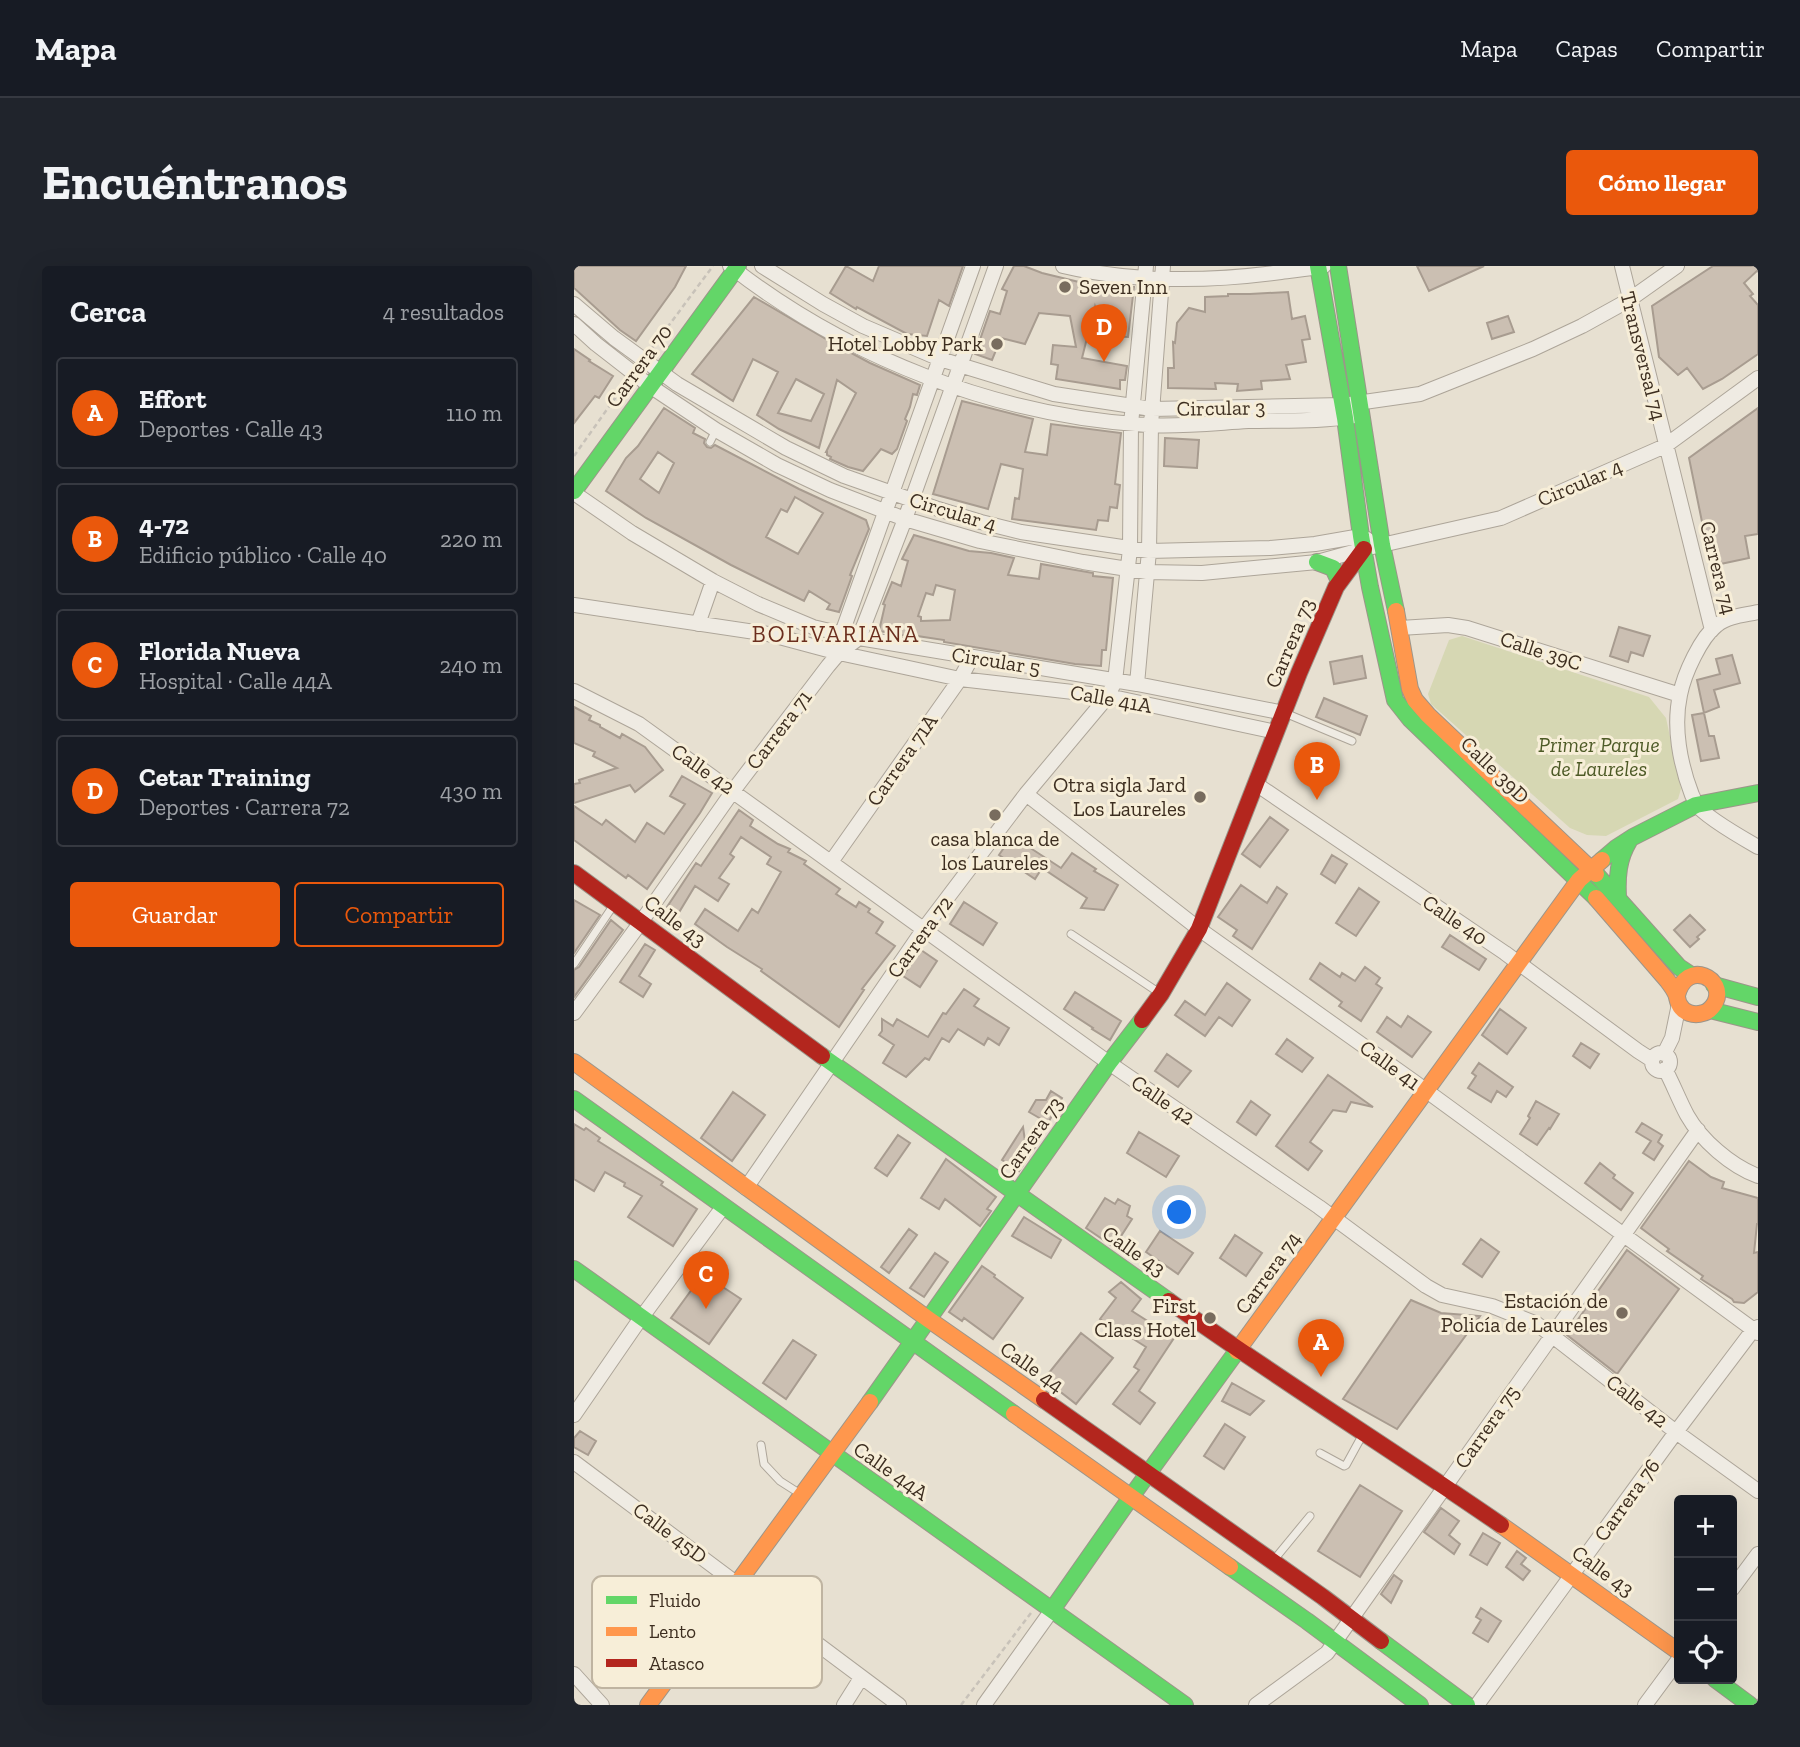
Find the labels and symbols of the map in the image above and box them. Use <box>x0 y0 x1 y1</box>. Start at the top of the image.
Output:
place label: Seven Inn <box>1079 274 1168 299</box>
marker: Seven Inn <box>1057 279 1073 295</box>
street label: Transversal 74 <box>1615 289 1672 423</box>
pin: D <box>1081 304 1127 362</box>
street label: Carrera 70 <box>600 319 677 412</box>
place label: Hotel Lobby Park <box>828 331 983 356</box>
marker: Hotel Lobby Park <box>989 336 1005 352</box>
street label: Circular 3 <box>1176 394 1266 421</box>
street label: Circular 4 <box>1533 453 1626 512</box>
street label: Circular 4 <box>906 486 1000 537</box>
street label: Carrera 74 <box>1695 518 1742 617</box>
street label: Carrera 73 <box>1259 594 1320 691</box>
district label: BOLIVARIANA <box>752 620 920 648</box>
street label: Calle 39C <box>1497 626 1585 675</box>
street label: Circular 5 <box>950 641 1042 680</box>
street label: Calle 41A <box>1068 679 1154 718</box>
street label: Carrera 71 <box>741 685 817 774</box>
street label: Carrera 71A <box>861 709 943 811</box>
street label: Calle 39D <box>1456 731 1535 808</box>
park label: Primer Parque de Laureles <box>1538 732 1660 781</box>
street label: Calle 42 <box>667 738 740 799</box>
pin: B <box>1294 742 1340 800</box>
place label: Otra sigla Jard Los Laureles <box>1053 772 1186 821</box>
marker: Otra sigla Jard Los Laureles <box>1192 789 1208 805</box>
marker: casa blanca de los Laureles <box>987 807 1003 823</box>
place label: casa blanca de los Laureles <box>931 826 1060 875</box>
street label: Calle 43 <box>639 889 711 952</box>
street label: Calle 40 <box>1418 889 1493 950</box>
street label: Carrera 72 <box>881 891 958 983</box>
street label: Calle 41 <box>1355 1034 1426 1095</box>
street label: Calle 42 <box>1127 1069 1200 1130</box>
street label: Carrera 73 <box>993 1092 1068 1184</box>
your location <box>1162 1195 1196 1229</box>
street label: Calle 43 <box>1098 1220 1171 1281</box>
street label: Carrera 74 <box>1229 1227 1306 1319</box>
pin: C <box>683 1251 729 1309</box>
place label: Estación de Policía de Laureles <box>1441 1288 1608 1337</box>
place label: First Class Hotel <box>1094 1293 1196 1342</box>
marker: Estación de Policía de Laureles <box>1614 1305 1630 1321</box>
marker: First Class Hotel <box>1202 1310 1218 1326</box>
pin: A <box>1298 1319 1344 1377</box>
street label: Calle 44 <box>996 1336 1069 1398</box>
street label: Calle 42 <box>1601 1369 1673 1433</box>
street label: Carrera 75 <box>1449 1380 1524 1473</box>
street label: Calle 44A <box>849 1436 934 1506</box>
street label: Carrera 76 <box>1588 1454 1665 1546</box>
street label: Calle 45D <box>628 1497 712 1569</box>
street label: Calle 43 <box>1567 1540 1639 1602</box>
legend <box>592 1576 822 1688</box>
text: Fluido <box>649 1589 701 1612</box>
text: Lento <box>649 1620 696 1643</box>
text: Atasco <box>649 1652 704 1675</box>

